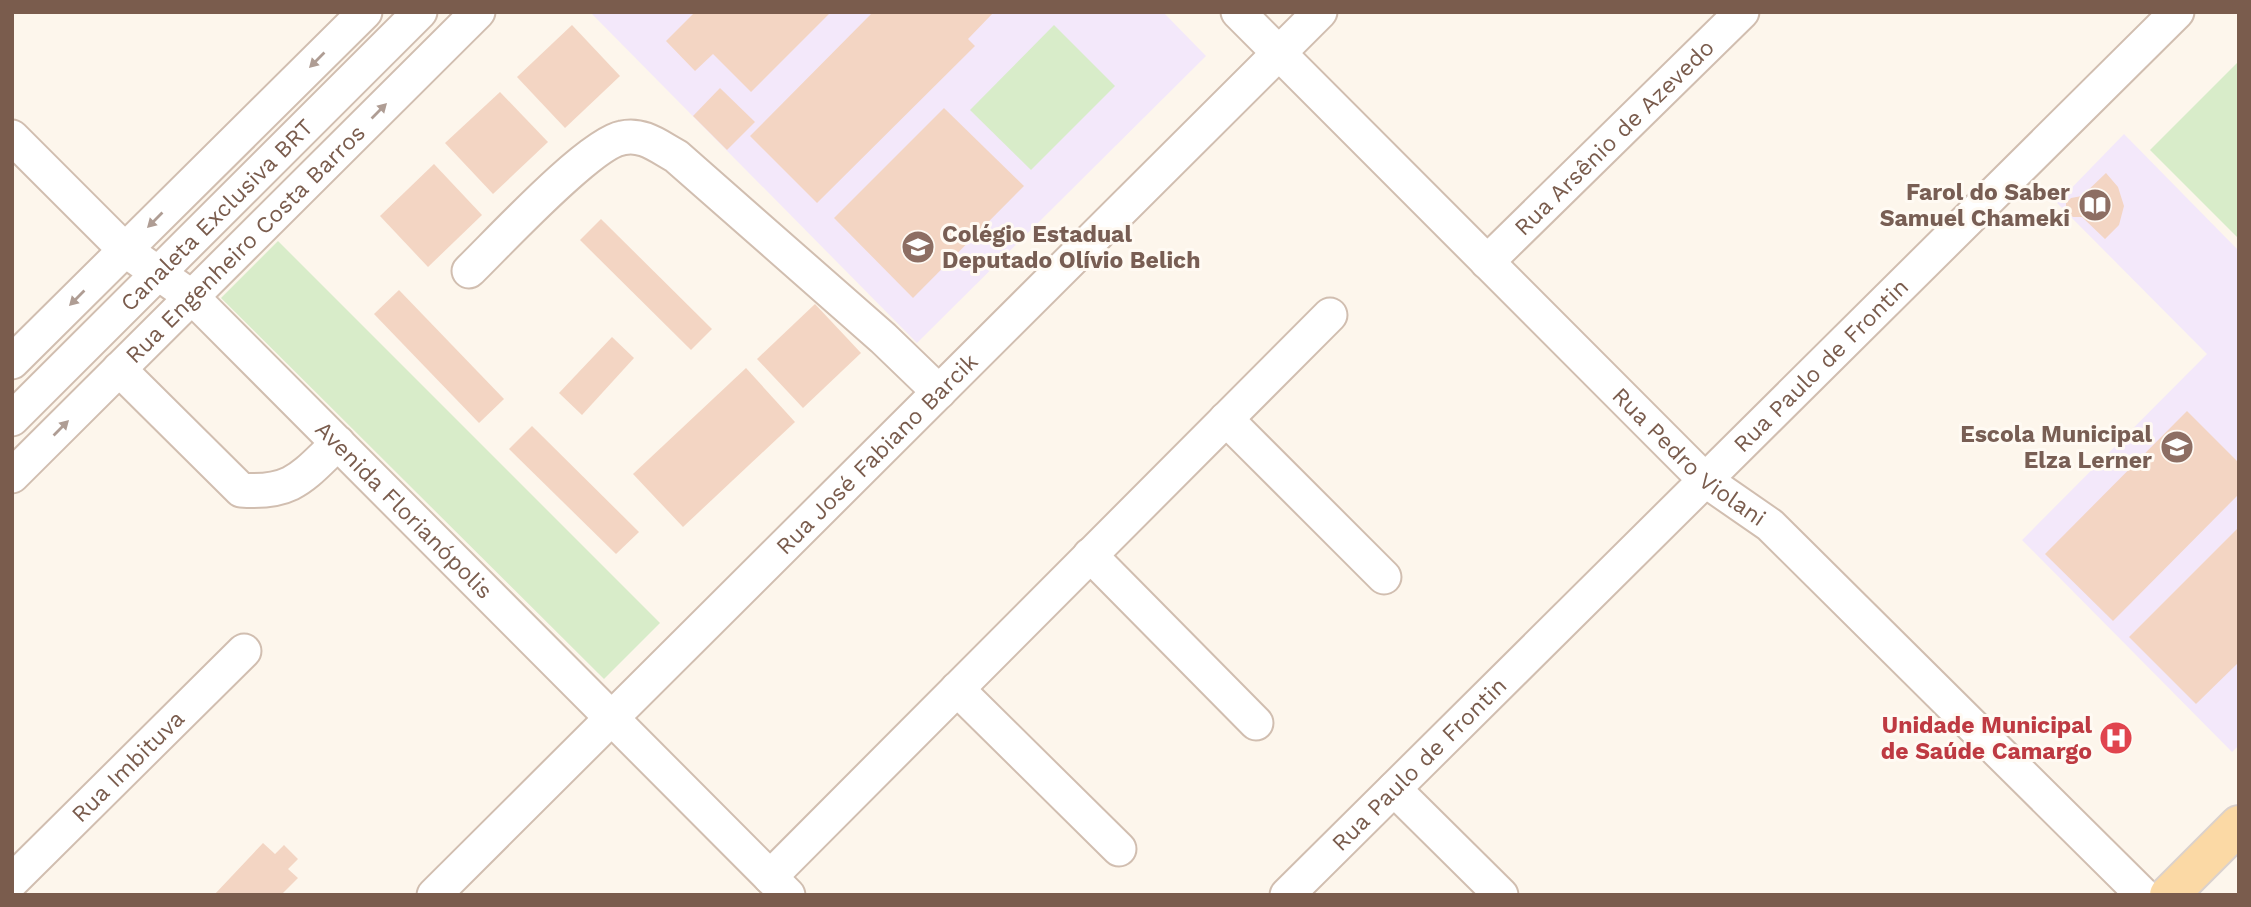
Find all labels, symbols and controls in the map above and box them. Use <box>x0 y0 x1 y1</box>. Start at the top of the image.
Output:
street label: Rua Arsênio de Azevedo <box>1509 34 1719 241</box>
one-way arrow <box>308 52 325 69</box>
one-way arrow <box>370 103 387 119</box>
street label: Canaleta Exclusiva BRT <box>115 113 319 317</box>
street label: Rua Engenheiro Costa Barros <box>120 119 370 369</box>
place label: Farol do Saber Samuel Chameki <box>1880 179 2070 232</box>
library icon: Farol do Saber Samuel Chameki <box>2076 186 2114 224</box>
one-way arrow <box>147 212 164 228</box>
place label: Colégio Estadual Deputado Olívio Belich <box>942 221 1200 274</box>
school or university icon: Colégio Estadual Deputado Olívio Belich <box>899 228 937 266</box>
street label: Rua Paulo de Frontin <box>1728 273 1914 458</box>
one-way arrow <box>69 289 86 305</box>
street label: Rua José Fabiano Barcik <box>770 348 983 560</box>
street label: Rua Pedro Violani <box>1607 382 1771 532</box>
street label: Avenida Florianópolis <box>310 415 498 604</box>
one-way arrow <box>52 419 69 436</box>
place label: Escola Municipal Elza Lerner <box>1960 421 2152 474</box>
school or university icon: Escola Municipal Elza Lerner <box>2158 428 2196 466</box>
street label: Rua Paulo de Frontin <box>1326 672 1512 856</box>
street label: Rua Imbituva <box>66 705 190 828</box>
place label: Unidade Municipal de Saúde Camargo <box>1881 712 2092 765</box>
hospital icon: Unidade Municipal de Saúde Camargo <box>2097 719 2135 757</box>

